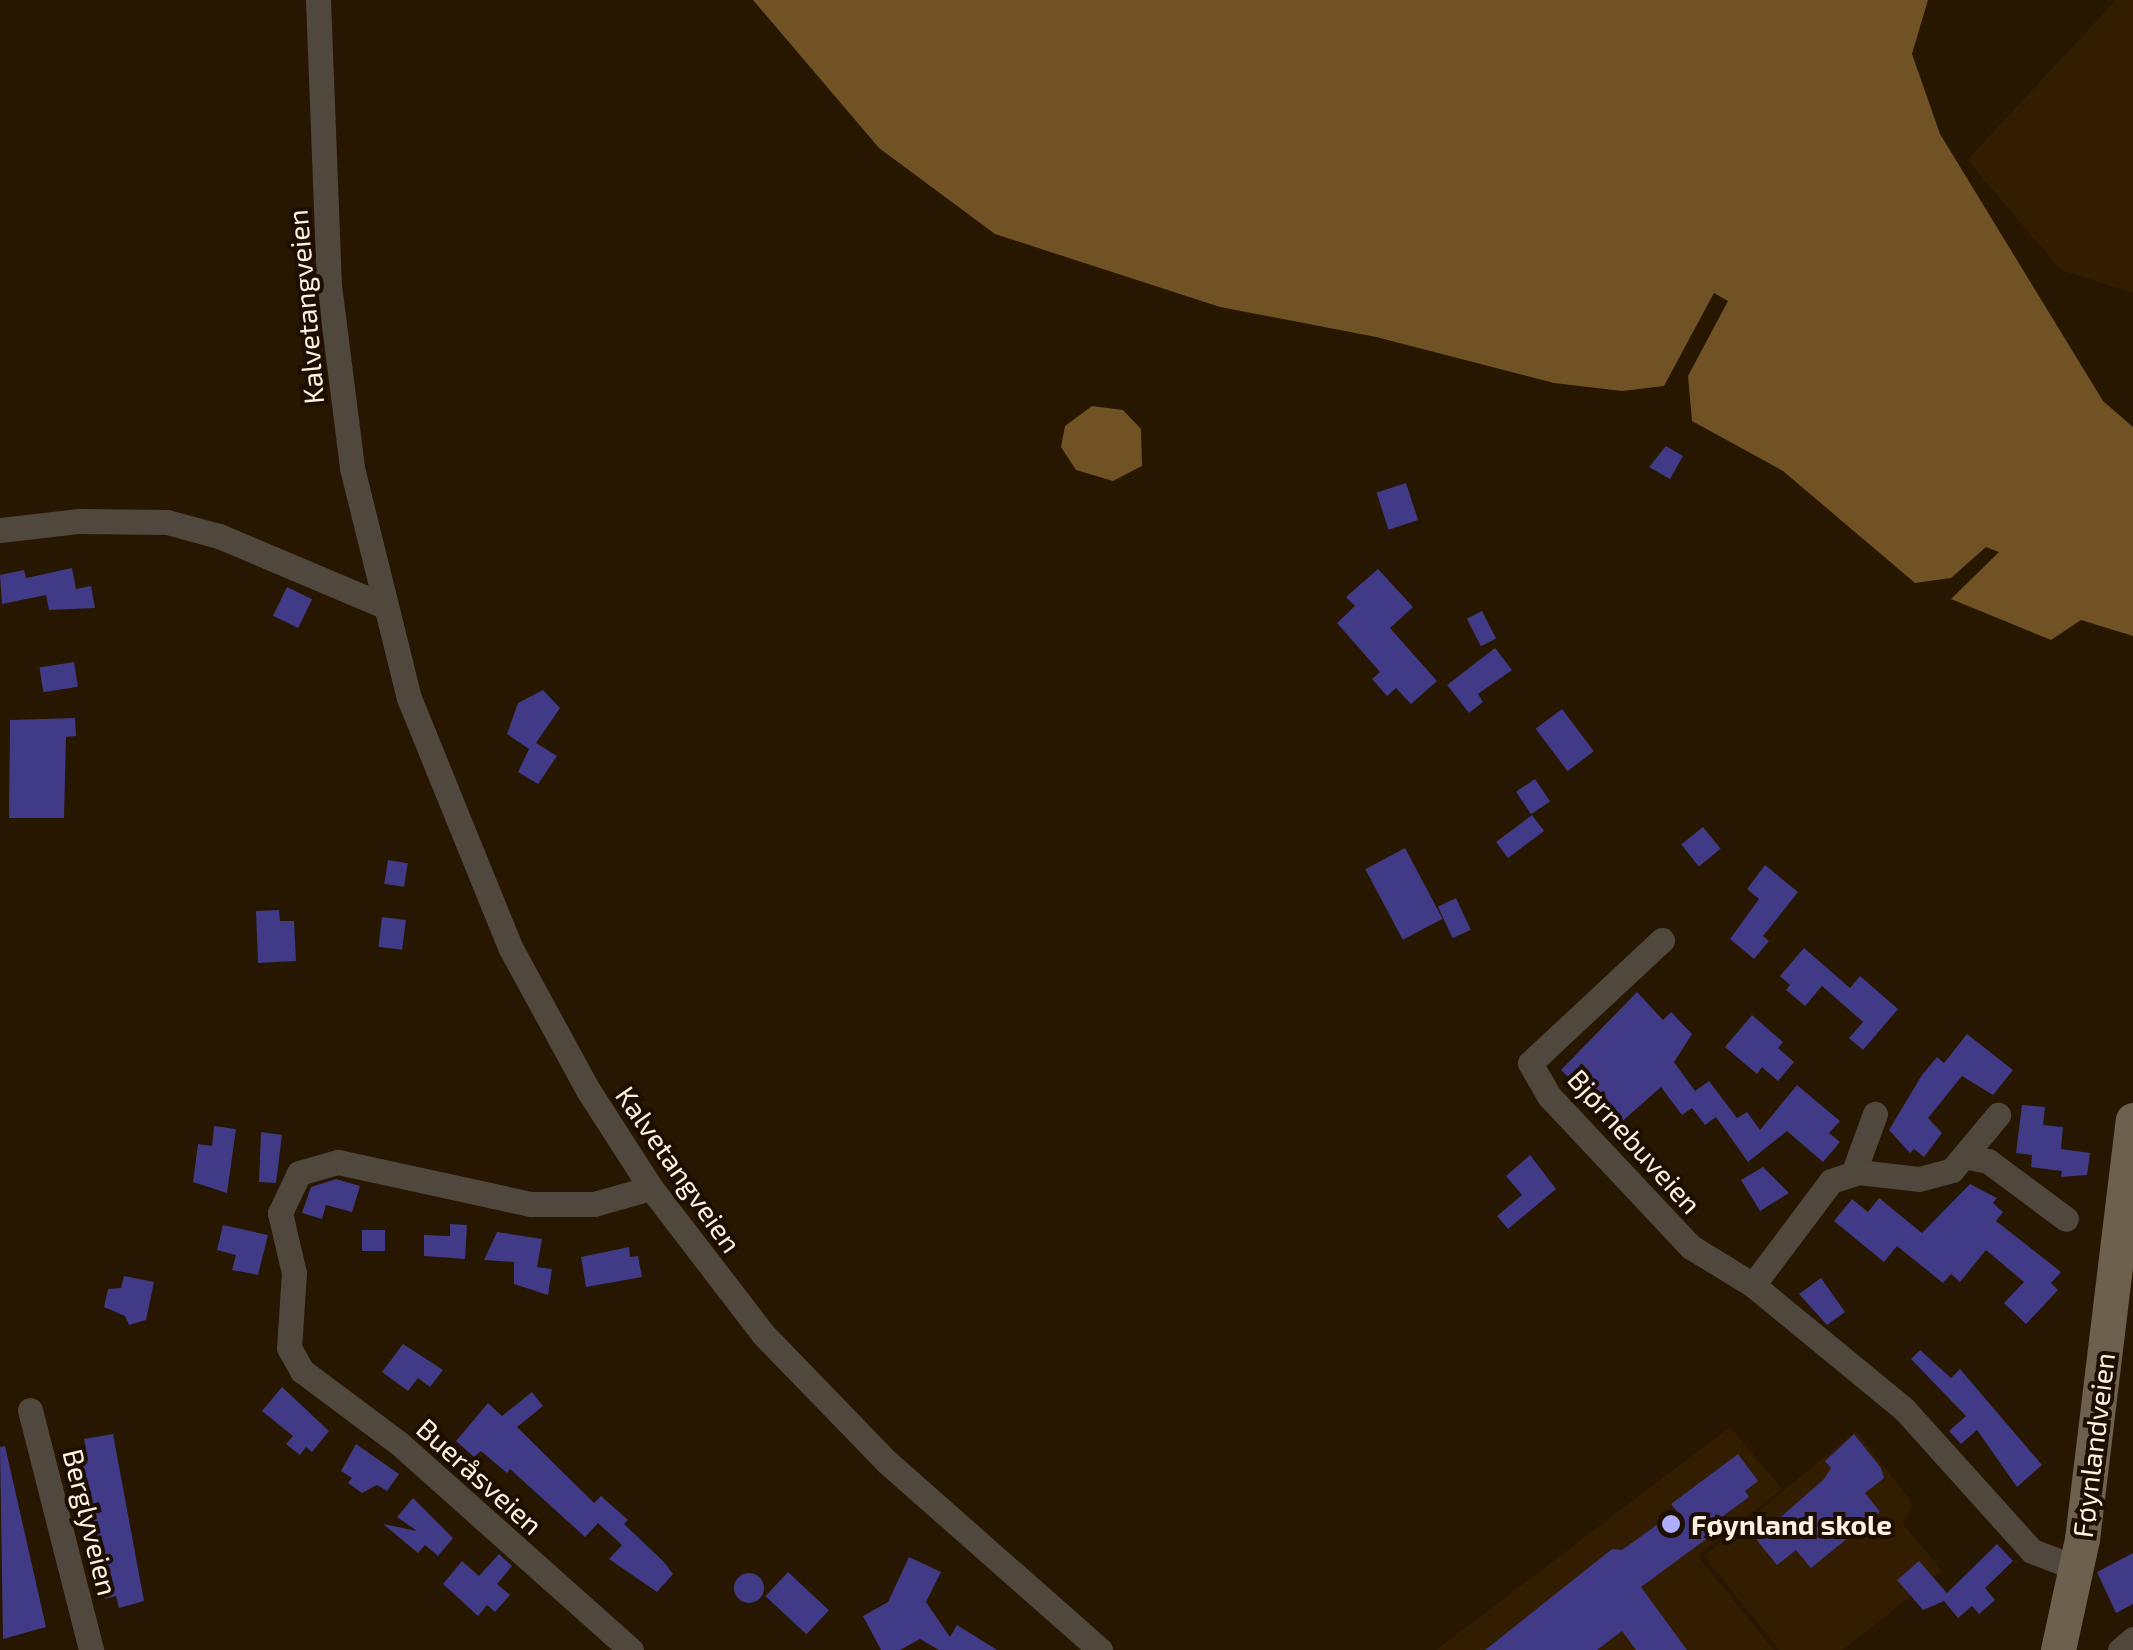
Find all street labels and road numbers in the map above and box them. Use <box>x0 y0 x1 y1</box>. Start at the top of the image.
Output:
street label: Kalvetangveien <box>280 208 330 406</box>
street label: Bjørnebuveien <box>1561 1062 1709 1220</box>
street label: Kalvetangveien <box>609 1079 749 1259</box>
street label: Føynlandveien <box>2065 1351 2121 1539</box>
street label: Bueråsveien <box>410 1411 550 1541</box>
street label: Berglyveien <box>57 1445 125 1599</box>

